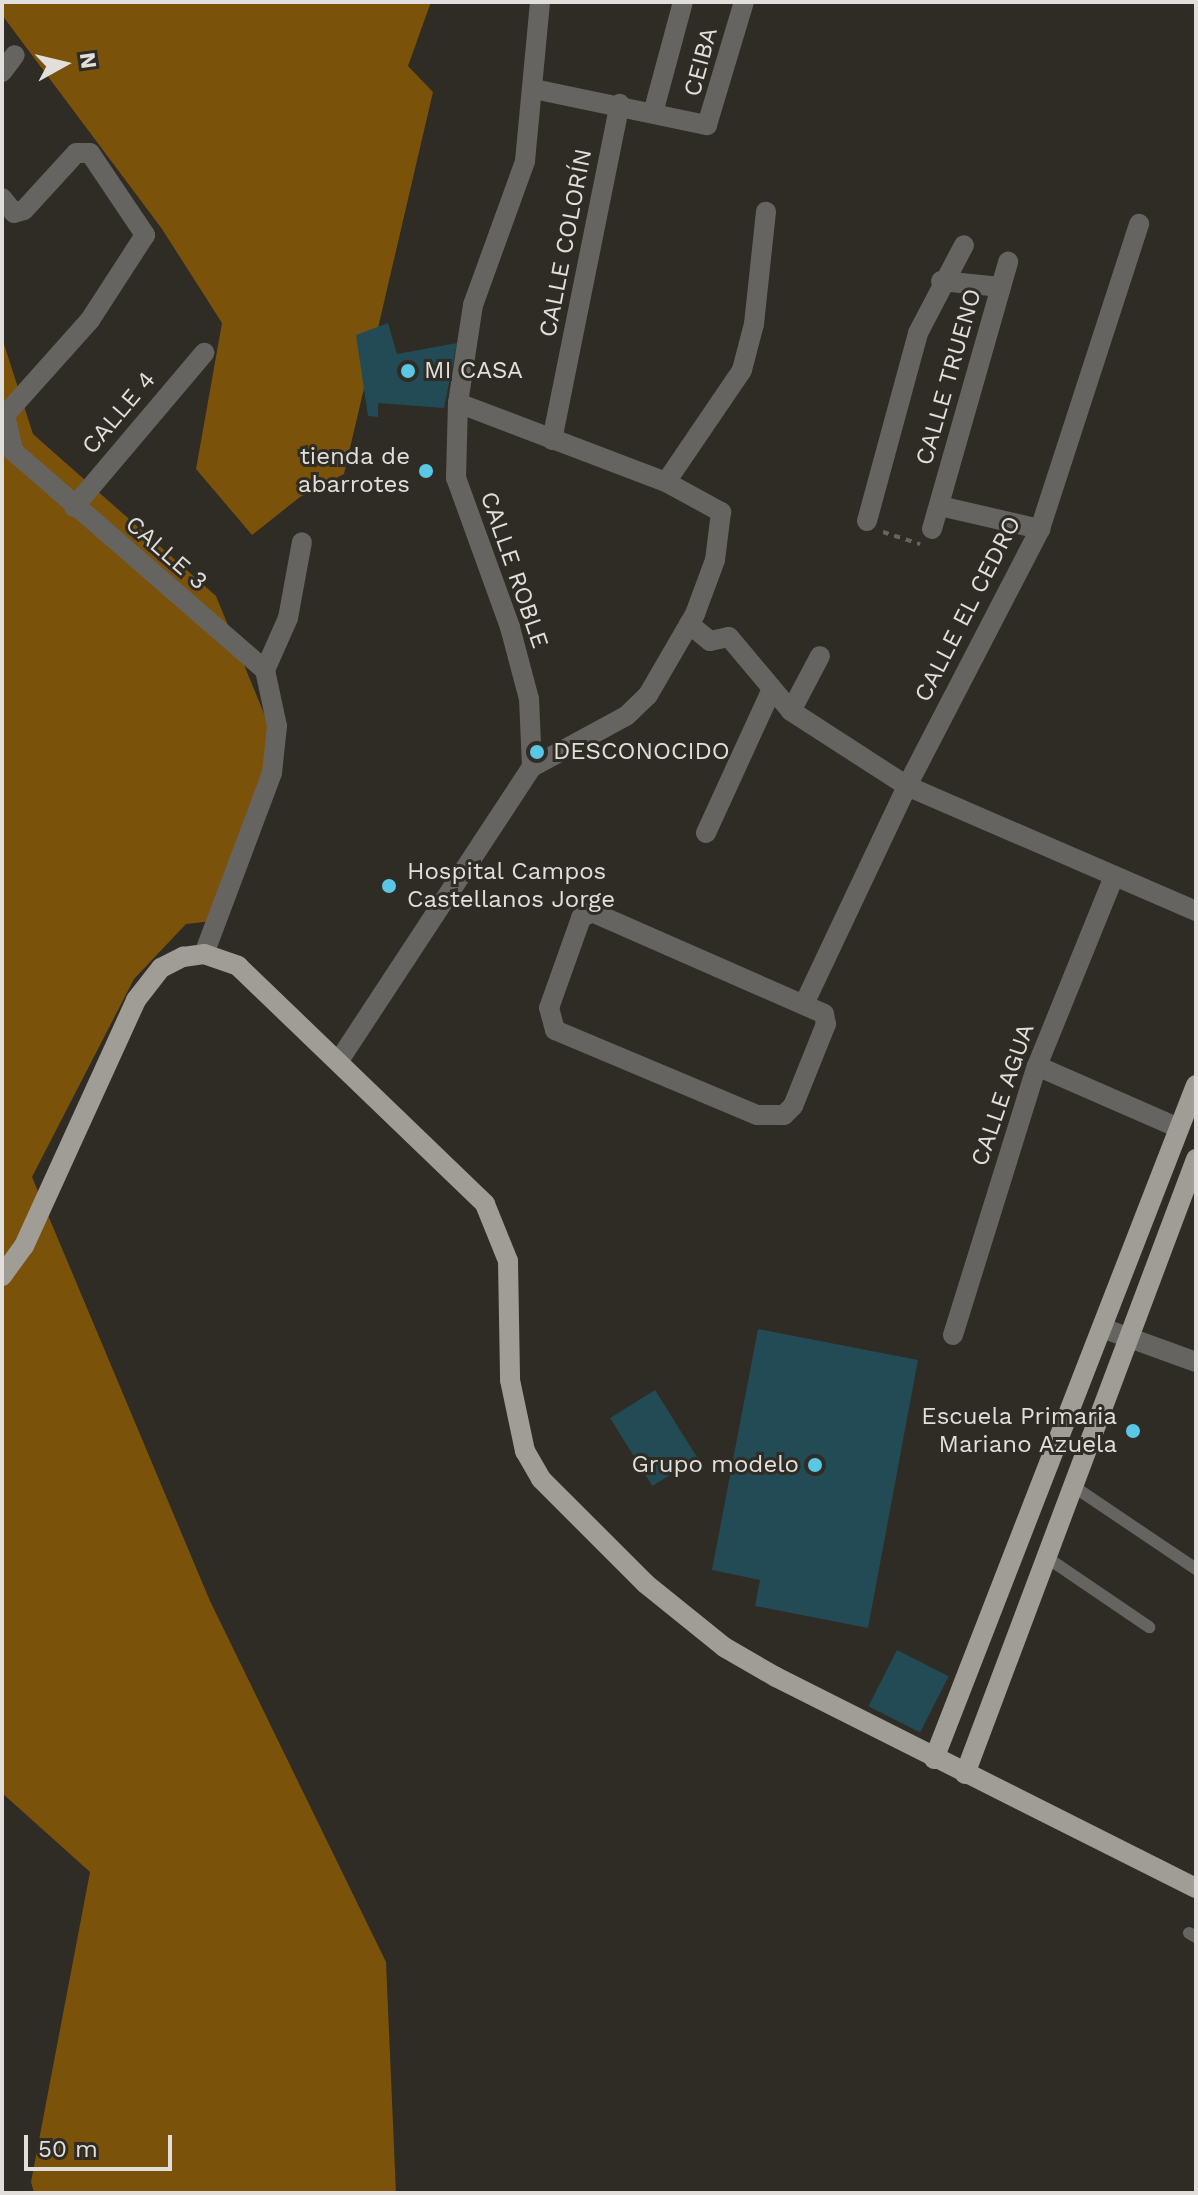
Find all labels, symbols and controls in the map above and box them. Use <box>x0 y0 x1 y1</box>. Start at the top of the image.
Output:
north arrow <box>24 24 104 104</box>
street label: CEIBA <box>678 24 724 100</box>
text: N <box>75 51 102 70</box>
street label: CALLE COLORÍN <box>534 146 598 340</box>
street label: CALLE TRUENO <box>910 285 988 469</box>
place label: MI CASA <box>424 357 523 385</box>
marker: MI CASA <box>399 362 417 380</box>
street label: CALLE 4 <box>76 366 162 460</box>
place label: tienda de abarrotes <box>298 443 410 499</box>
marker: tienda de abarrotes <box>417 462 435 480</box>
street label: CALLE ROBLE <box>474 488 554 652</box>
street label: CALLE 3 <box>119 510 213 596</box>
street label: CALLE EL CEDRO <box>909 511 1027 707</box>
place label: DESCONOCIDO <box>553 738 730 766</box>
marker: DESCONOCIDO <box>528 743 546 761</box>
place label: Hospital Campos Castellanos Jorge <box>407 858 616 914</box>
marker: Hospital Campos Castellanos Jorge <box>378 875 400 897</box>
street label: CALLE AGUA <box>965 1020 1041 1170</box>
place label: Escuela Primaria Mariano Azuela <box>921 1403 1117 1459</box>
marker: Escuela Primaria Mariano Azuela <box>1124 1422 1142 1440</box>
place label: Grupo modelo <box>631 1451 799 1479</box>
marker: Grupo modelo <box>806 1456 824 1474</box>
scale bar <box>28 2119 176 2169</box>
text: 50 m <box>38 2135 98 2163</box>

